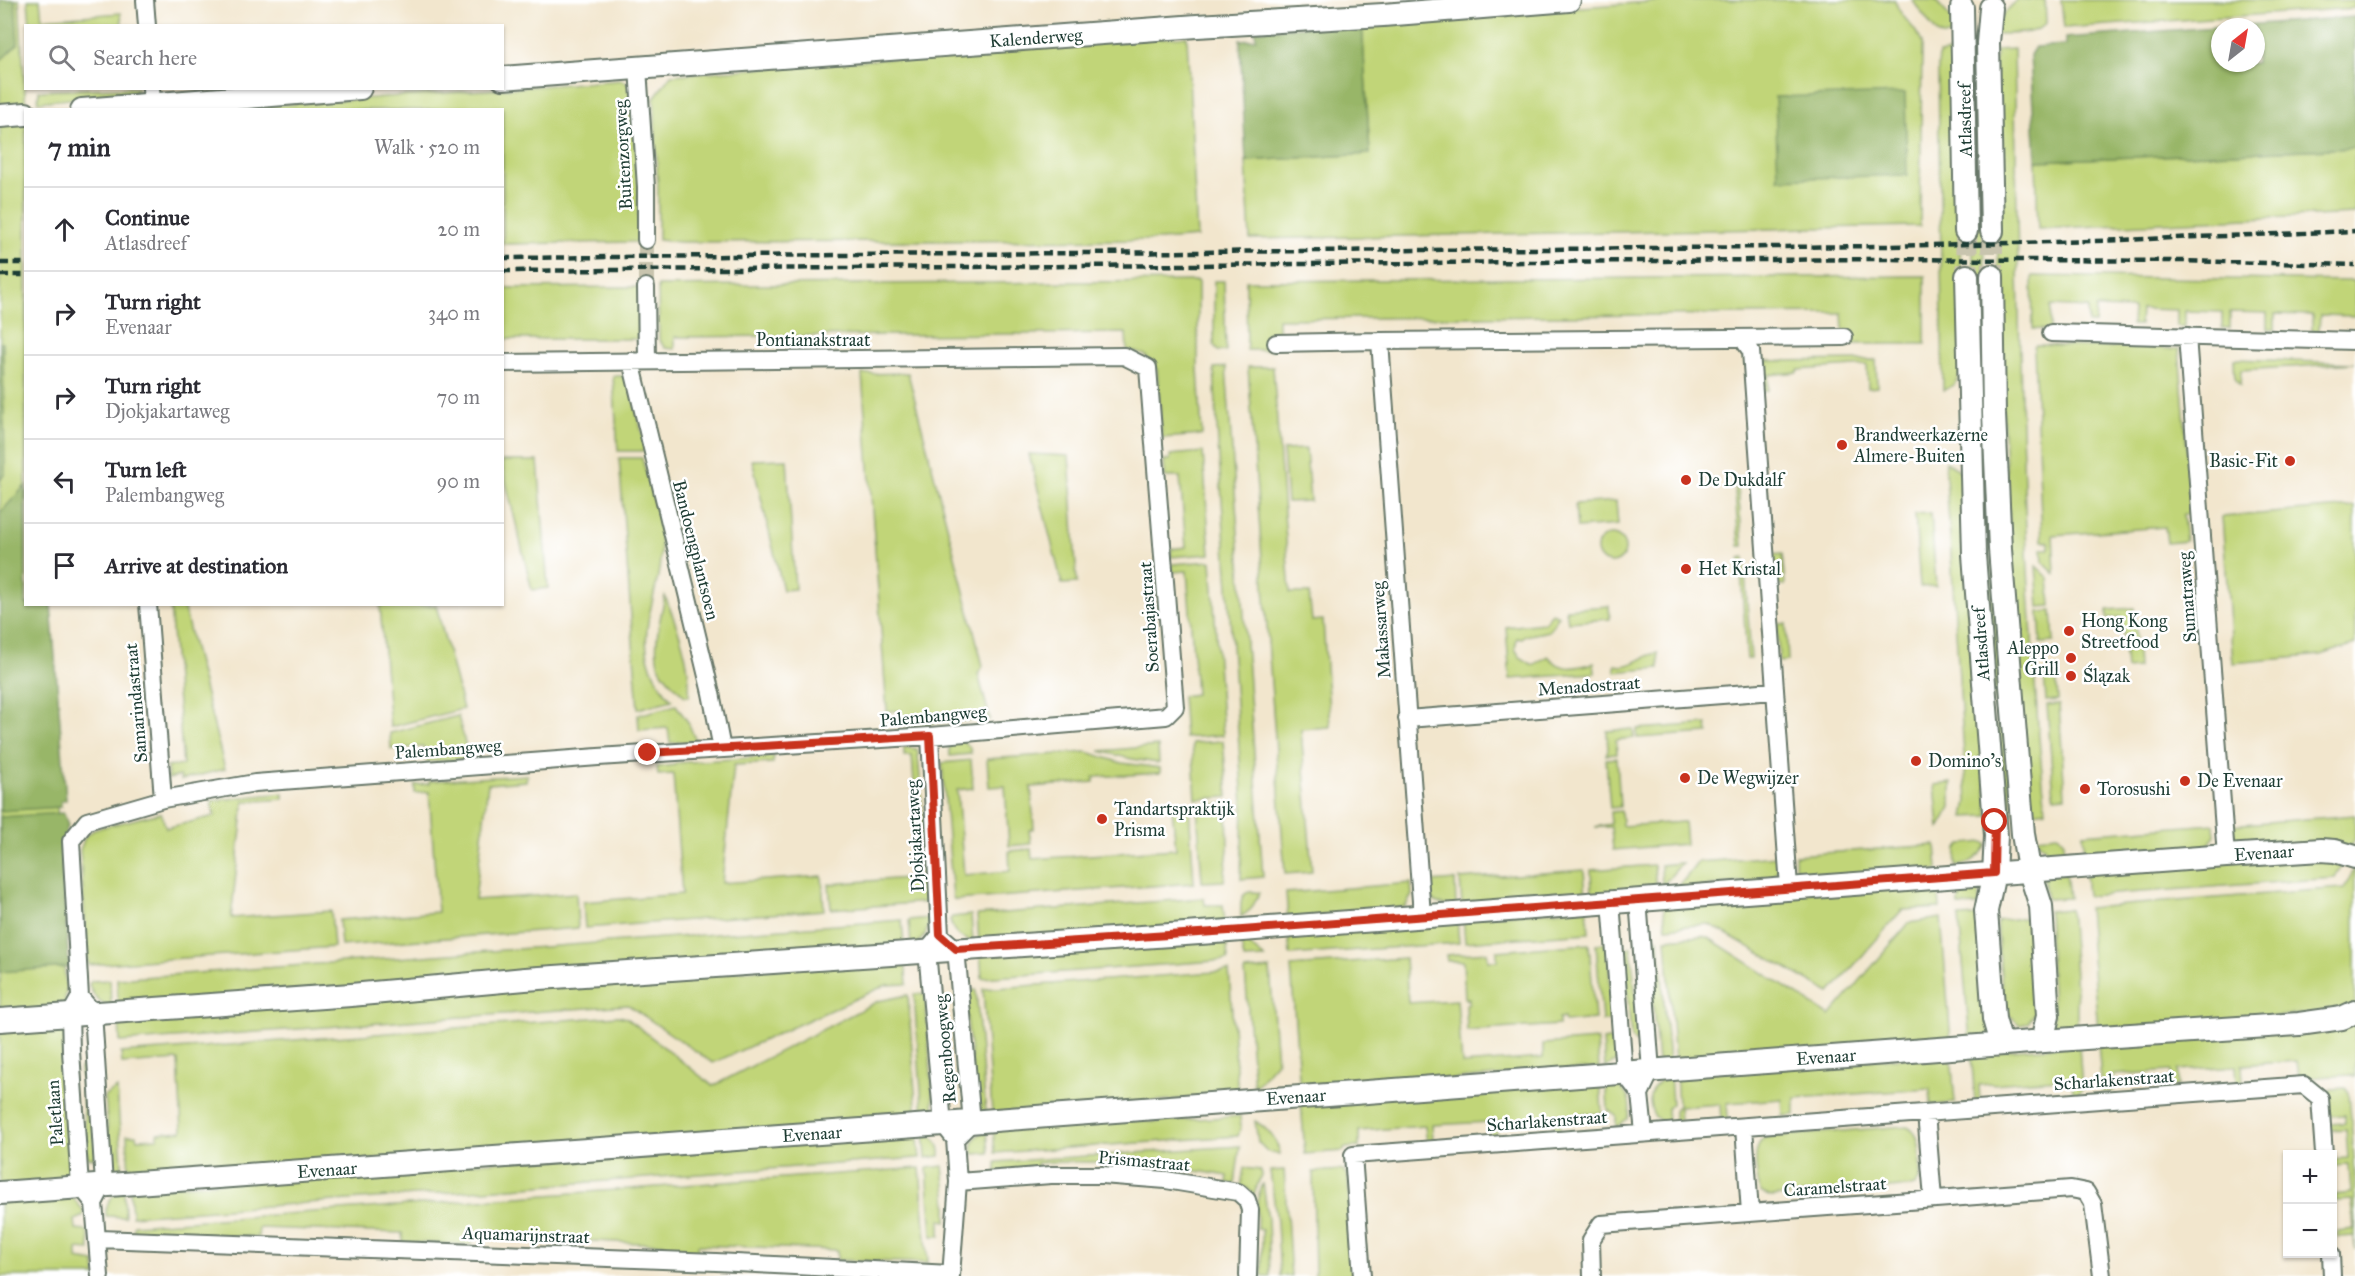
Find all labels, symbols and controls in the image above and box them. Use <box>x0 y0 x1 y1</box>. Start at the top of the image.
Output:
north arrow <box>2211 18 2265 72</box>
search box <box>24 24 504 90</box>
street label: Kalenderweg <box>989 24 1084 53</box>
icon: search <box>45 41 78 74</box>
text: Search here <box>93 44 197 71</box>
street label: Atlasdreef <box>1953 80 1977 158</box>
street label: Buitenzorgweg <box>609 99 638 211</box>
text: 7 min <box>48 131 111 163</box>
text: Walk · 520 m <box>374 135 480 159</box>
text: Continue <box>105 204 190 231</box>
icon: ahead <box>48 213 81 246</box>
text: 20 m <box>437 217 480 241</box>
text: Atlasdreef <box>105 231 187 255</box>
text: Turn right <box>105 288 201 315</box>
icon: right <box>48 297 81 330</box>
text: 340 m <box>428 301 480 325</box>
text: Evenaar <box>105 315 172 339</box>
street label: Pontianakstraat <box>756 329 871 351</box>
text: Turn right <box>105 372 201 399</box>
icon: right <box>48 381 81 414</box>
text: 70 m <box>437 385 480 409</box>
text: Djokjakartaweg <box>105 399 230 423</box>
place label: Brandweerkazerne Almere-Buiten <box>1853 424 1988 467</box>
marker: Brandweerkazerne Almere-Buiten <box>1835 438 1849 452</box>
place label: Basic-Fit <box>2209 450 2279 472</box>
marker: Basic-Fit <box>2283 454 2297 468</box>
text: Turn left <box>105 456 187 483</box>
icon: left <box>48 465 81 498</box>
text: 90 m <box>437 469 480 493</box>
place label: De Dukdalf <box>1698 469 1786 491</box>
marker: De Dukdalf <box>1679 473 1693 487</box>
street label: Bandoengplantsoen <box>667 478 724 623</box>
text: Palembangweg <box>105 483 224 507</box>
icon: arrive <box>48 549 81 582</box>
street label: Sumatraweg <box>2173 550 2202 643</box>
text: Arrive at destination <box>105 552 288 579</box>
place label: Het Kristal <box>1698 558 1781 580</box>
street label: Soerabajastraat <box>1134 560 1164 673</box>
marker: Het Kristal <box>1679 562 1693 576</box>
street label: Makassarweg <box>1367 580 1396 679</box>
street label: Atlasdreef <box>1967 603 1995 683</box>
place label: Hong Kong Streetfood <box>2081 610 2168 653</box>
marker: Hong Kong Streetfood <box>2062 624 2076 638</box>
place label: Aleppo Grill <box>2006 637 2059 680</box>
street label: Samarindastraat <box>120 642 152 764</box>
marker: Aleppo Grill <box>2064 651 2078 665</box>
place label: Ślązak <box>2083 663 2131 687</box>
marker: Ślązak <box>2064 669 2078 683</box>
street label: Menadostraat <box>1537 671 1642 701</box>
street label: Palembangweg <box>879 700 988 733</box>
street label: Palembangweg <box>394 734 503 765</box>
route end <box>634 739 660 765</box>
place label: Domino's <box>1928 750 2001 772</box>
marker: Domino's <box>1909 754 1923 768</box>
place label: De Wegwijzer <box>1697 767 1799 790</box>
place label: De Evenaar <box>2197 770 2283 792</box>
marker: De Wegwijzer <box>1678 771 1692 785</box>
marker: De Evenaar <box>2178 774 2192 788</box>
place label: Torosushi <box>2097 778 2171 800</box>
street label: Djokjakartaweg <box>901 779 930 893</box>
marker: Torosushi <box>2078 782 2092 796</box>
place label: Tandartspraktijk Prisma <box>1114 798 1235 841</box>
route start <box>1981 808 2007 834</box>
marker: Tandartspraktijk Prisma <box>1095 812 1109 826</box>
street label: Evenaar <box>2233 840 2295 866</box>
street label: Regenboogweg <box>929 993 962 1104</box>
street label: Evenaar <box>1795 1044 1857 1070</box>
street label: Scharlakenstraat <box>2053 1065 2176 1095</box>
street label: Paletlaan <box>42 1079 68 1147</box>
street label: Evenaar <box>1265 1084 1327 1110</box>
street label: Scharlakenstraat <box>1486 1106 1609 1136</box>
street label: Evenaar <box>781 1121 843 1147</box>
street label: Prismastraat <box>1097 1146 1192 1176</box>
map controls <box>2283 1150 2337 1258</box>
button: + <box>2283 1150 2337 1204</box>
street label: Evenaar <box>296 1157 358 1183</box>
street label: Caramelstraat <box>1783 1172 1888 1202</box>
button: − <box>2283 1204 2337 1258</box>
street label: Aquamarijnstraat <box>461 1222 591 1249</box>

